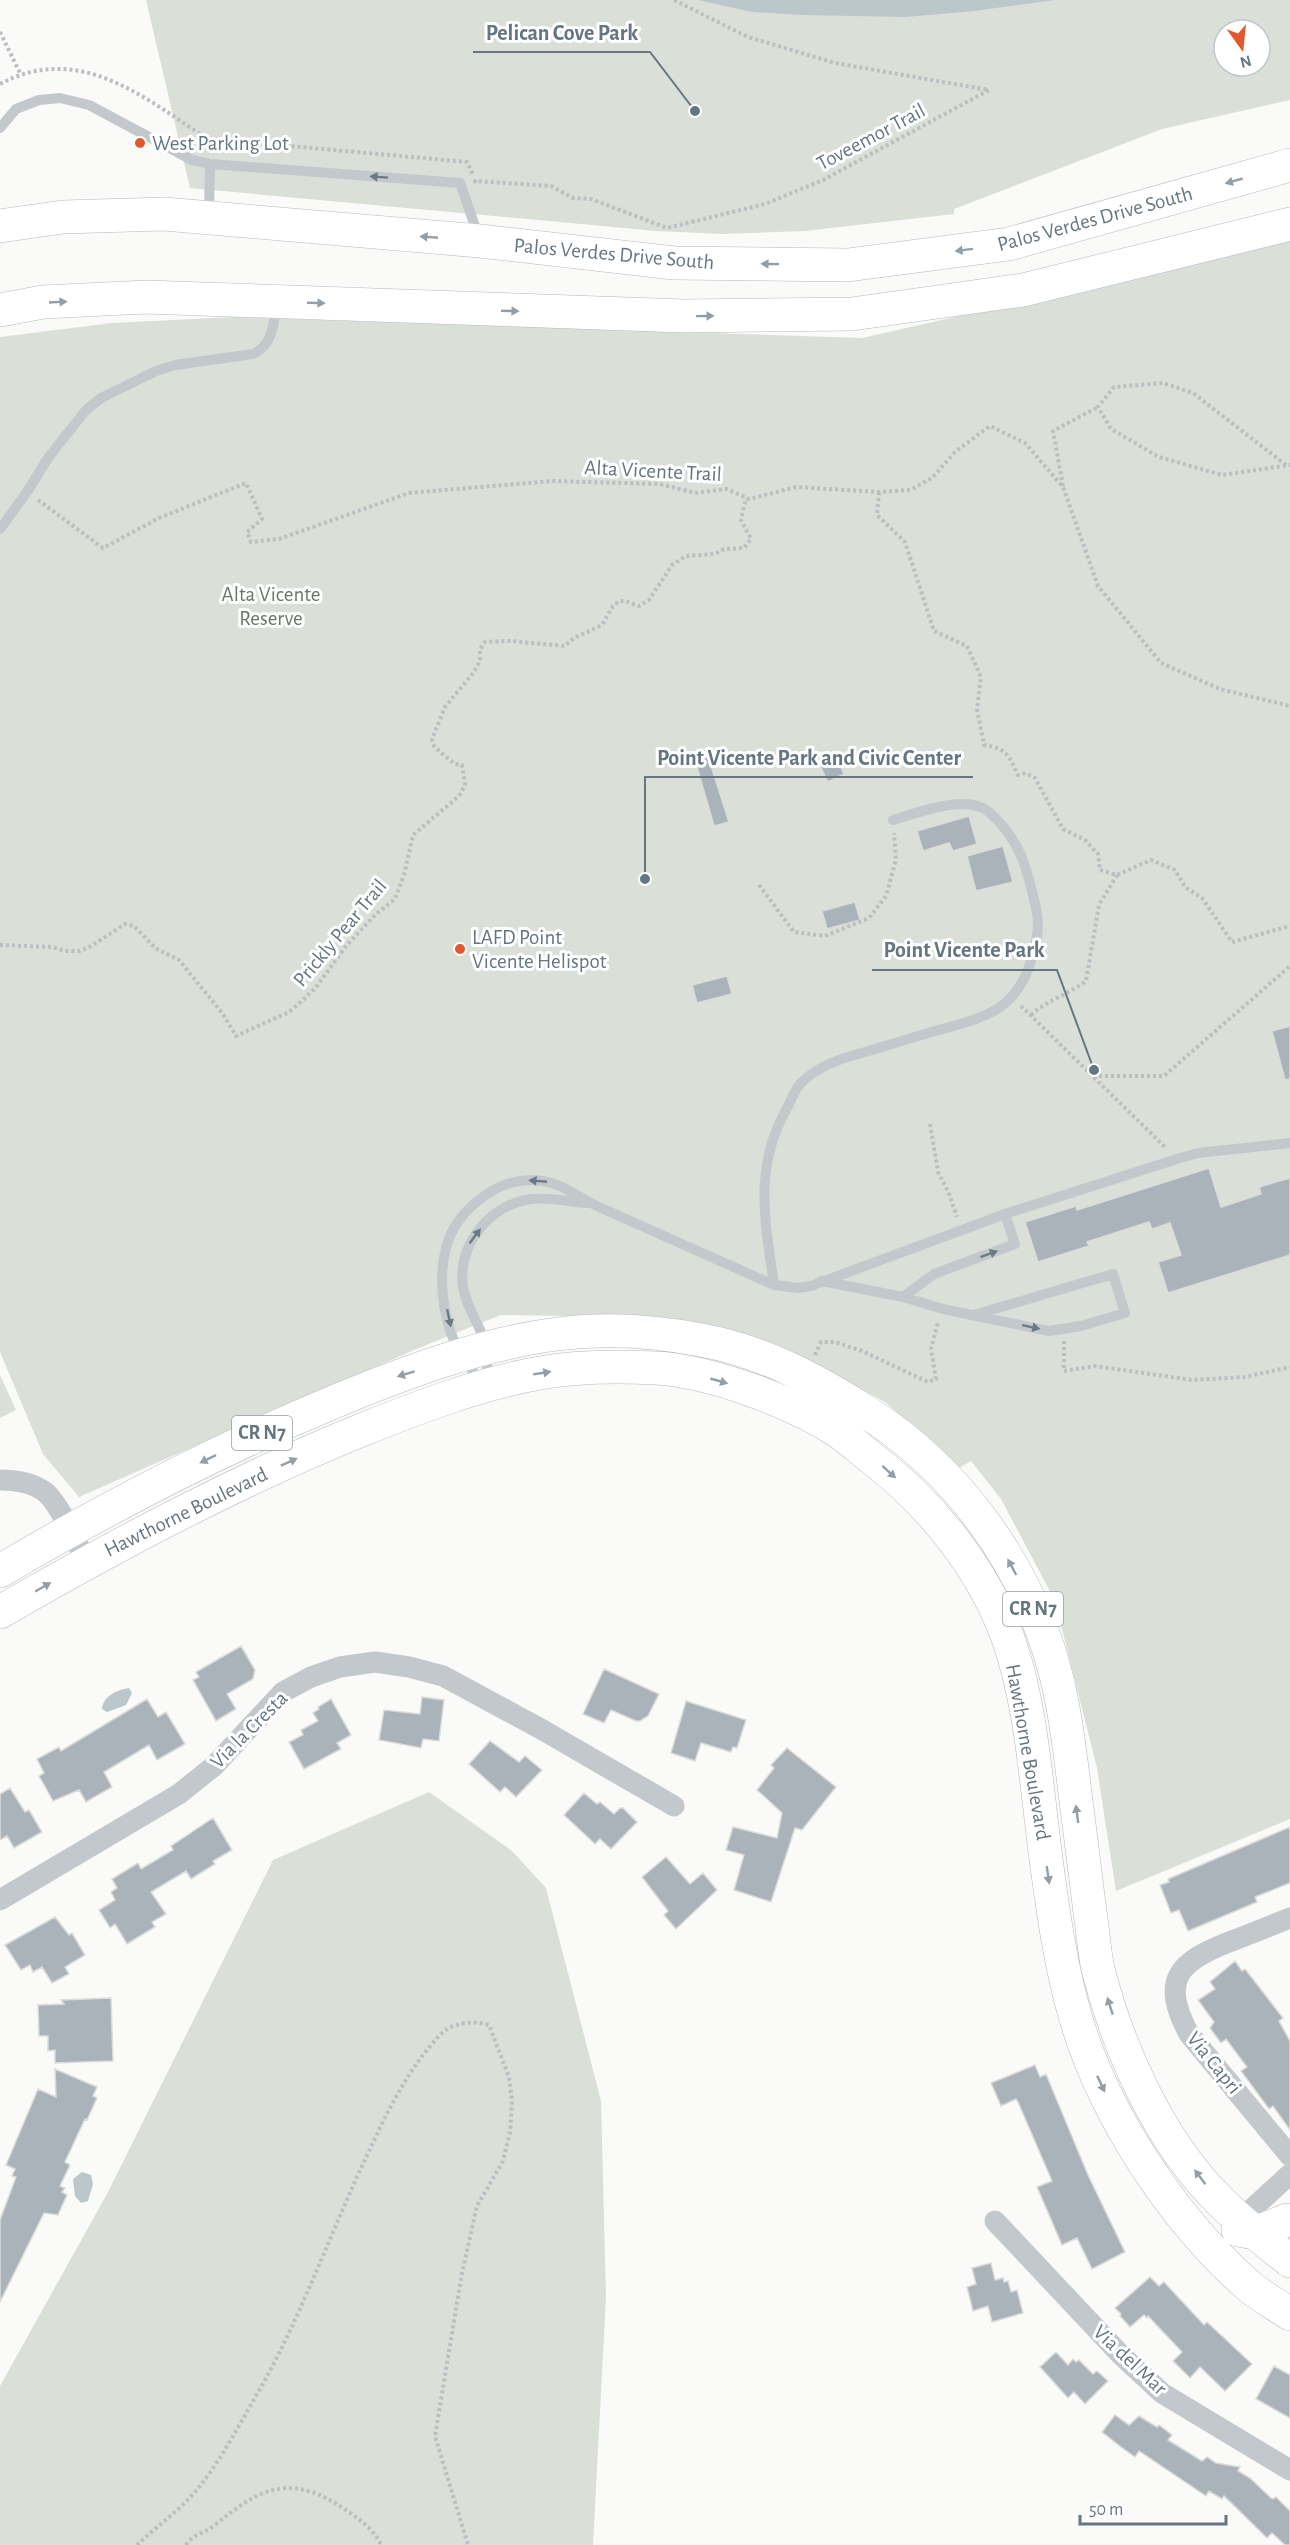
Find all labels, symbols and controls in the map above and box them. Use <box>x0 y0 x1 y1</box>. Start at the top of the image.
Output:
callout: Pelican Cove Park <box>473 12 650 52</box>
north arrow <box>1212 18 1272 78</box>
text: Pelican Cove Park <box>486 22 638 44</box>
text: N <box>1238 52 1253 71</box>
street label: Toveemor Trail <box>813 100 929 174</box>
place label: West Parking Lot <box>152 133 289 154</box>
marker: West Parking Lot <box>133 136 147 150</box>
one-way arrow <box>370 172 389 182</box>
one-way arrow <box>1225 177 1243 186</box>
street label: Palos Verdes Drive South <box>995 183 1195 255</box>
one-way arrow <box>420 232 439 242</box>
street label: Palos Verdes Drive South <box>513 235 715 273</box>
one-way arrow <box>954 245 973 255</box>
one-way arrow <box>760 259 779 269</box>
one-way arrow <box>48 297 67 306</box>
one-way arrow <box>306 299 325 308</box>
one-way arrow <box>501 307 520 316</box>
one-way arrow <box>696 311 715 321</box>
street label: Alta Vicente Trail <box>584 457 722 485</box>
park label: Alta Vicente Reserve <box>222 584 320 629</box>
callout: Point Vicente Park and Civic Center <box>645 737 973 777</box>
text: Point Vicente Park and Civic Center <box>657 747 961 769</box>
street label: Prickly Pear Trail <box>289 875 391 991</box>
place label: LAFD Point Vicente Helispot <box>472 927 607 972</box>
callout: Point Vicente Park <box>872 930 1057 970</box>
text: Point Vicente Park <box>883 939 1045 961</box>
marker: LAFD Point Vicente Helispot <box>453 942 467 956</box>
one-way arrow <box>528 1176 547 1186</box>
one-way arrow <box>469 1228 481 1244</box>
one-way arrow <box>980 1249 998 1259</box>
one-way arrow <box>444 1309 454 1328</box>
one-way arrow <box>1022 1323 1041 1332</box>
one-way arrow <box>533 1369 552 1378</box>
one-way arrow <box>397 1370 415 1379</box>
one-way arrow <box>710 1377 728 1386</box>
road number: CR N7 <box>232 1416 292 1450</box>
one-way arrow <box>200 1454 217 1463</box>
one-way arrow <box>280 1456 298 1466</box>
street label: Hawthorne Boulevard <box>101 1463 271 1561</box>
one-way arrow <box>882 1465 897 1479</box>
one-way arrow <box>1007 1558 1017 1575</box>
one-way arrow <box>35 1582 52 1592</box>
road number: CR N7 <box>1003 1592 1063 1626</box>
street label: Hawthorne Boulevard <box>1002 1662 1054 1842</box>
street label: Via la Cresta <box>206 1687 292 1773</box>
one-way arrow <box>1073 1805 1082 1824</box>
one-way arrow <box>1044 1866 1053 1885</box>
one-way arrow <box>1105 1997 1114 2015</box>
street label: Via Capri <box>1183 2028 1245 2098</box>
one-way arrow <box>1096 2075 1105 2092</box>
one-way arrow <box>1194 2170 1206 2186</box>
street label: Via del Mar <box>1089 2321 1171 2399</box>
scale bar <box>1080 2488 1226 2526</box>
text: 50 m <box>1089 2501 1123 2519</box>

